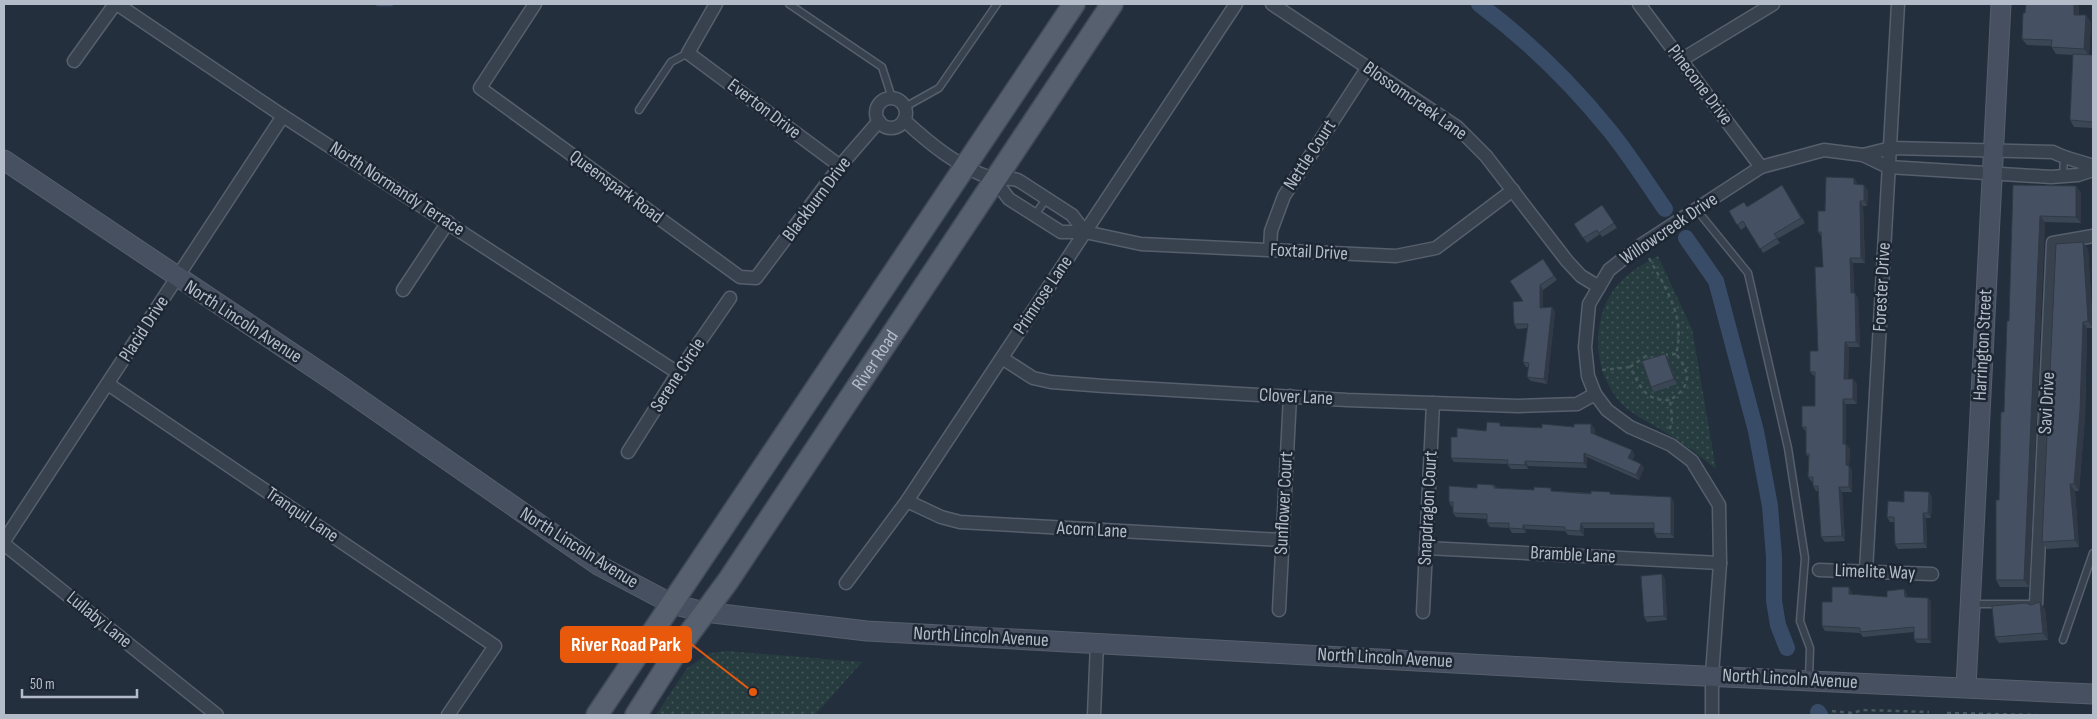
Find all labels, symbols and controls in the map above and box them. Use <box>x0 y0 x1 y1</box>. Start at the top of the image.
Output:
street label: Pinecone Drive <box>1662 40 1738 130</box>
street label: Blossomcreek Lane <box>1359 57 1471 145</box>
street label: Everton Drive <box>723 74 805 144</box>
street label: Nettle Court <box>1279 115 1341 195</box>
street label: North Normandy Terrace <box>325 137 469 241</box>
street label: Queenspark Road <box>565 145 667 229</box>
street label: Blackburn Drive <box>778 152 856 246</box>
street label: Willowcreek Drive <box>1616 188 1722 270</box>
street label: Foxtail Drive <box>1269 238 1349 266</box>
street label: Forester Drive <box>1868 242 1896 332</box>
street label: Primrose Lane <box>1008 251 1078 339</box>
street label: North Lincoln Avenue <box>180 275 306 369</box>
street label: Harrington Street <box>1969 288 1997 401</box>
street label: Placid Drive <box>114 292 174 366</box>
street label: River Road <box>847 326 903 394</box>
street label: Serene Circle <box>645 333 711 417</box>
street label: Savi Drive <box>2034 371 2060 435</box>
street label: Clover Lane <box>1258 384 1334 410</box>
street label: Snapdragon Court <box>1414 450 1442 566</box>
street label: Sunflower Court <box>1270 451 1298 555</box>
street label: Tranquil Lane <box>261 482 343 548</box>
street label: North Lincoln Avenue <box>515 502 643 594</box>
street label: Acorn Lane <box>1055 517 1128 543</box>
street label: Bramble Lane <box>1530 541 1616 569</box>
street label: Limelite Way <box>1834 559 1916 585</box>
street label: Lullaby Lane <box>62 587 136 653</box>
street label: North Lincoln Avenue <box>913 622 1049 652</box>
callout: River Road Park <box>561 627 691 662</box>
text: River Road Park <box>571 633 681 657</box>
street label: North Lincoln Avenue <box>1317 643 1453 673</box>
street label: North Lincoln Avenue <box>1722 664 1858 694</box>
scale bar <box>22 666 138 698</box>
text: 50 m <box>30 675 55 694</box>

